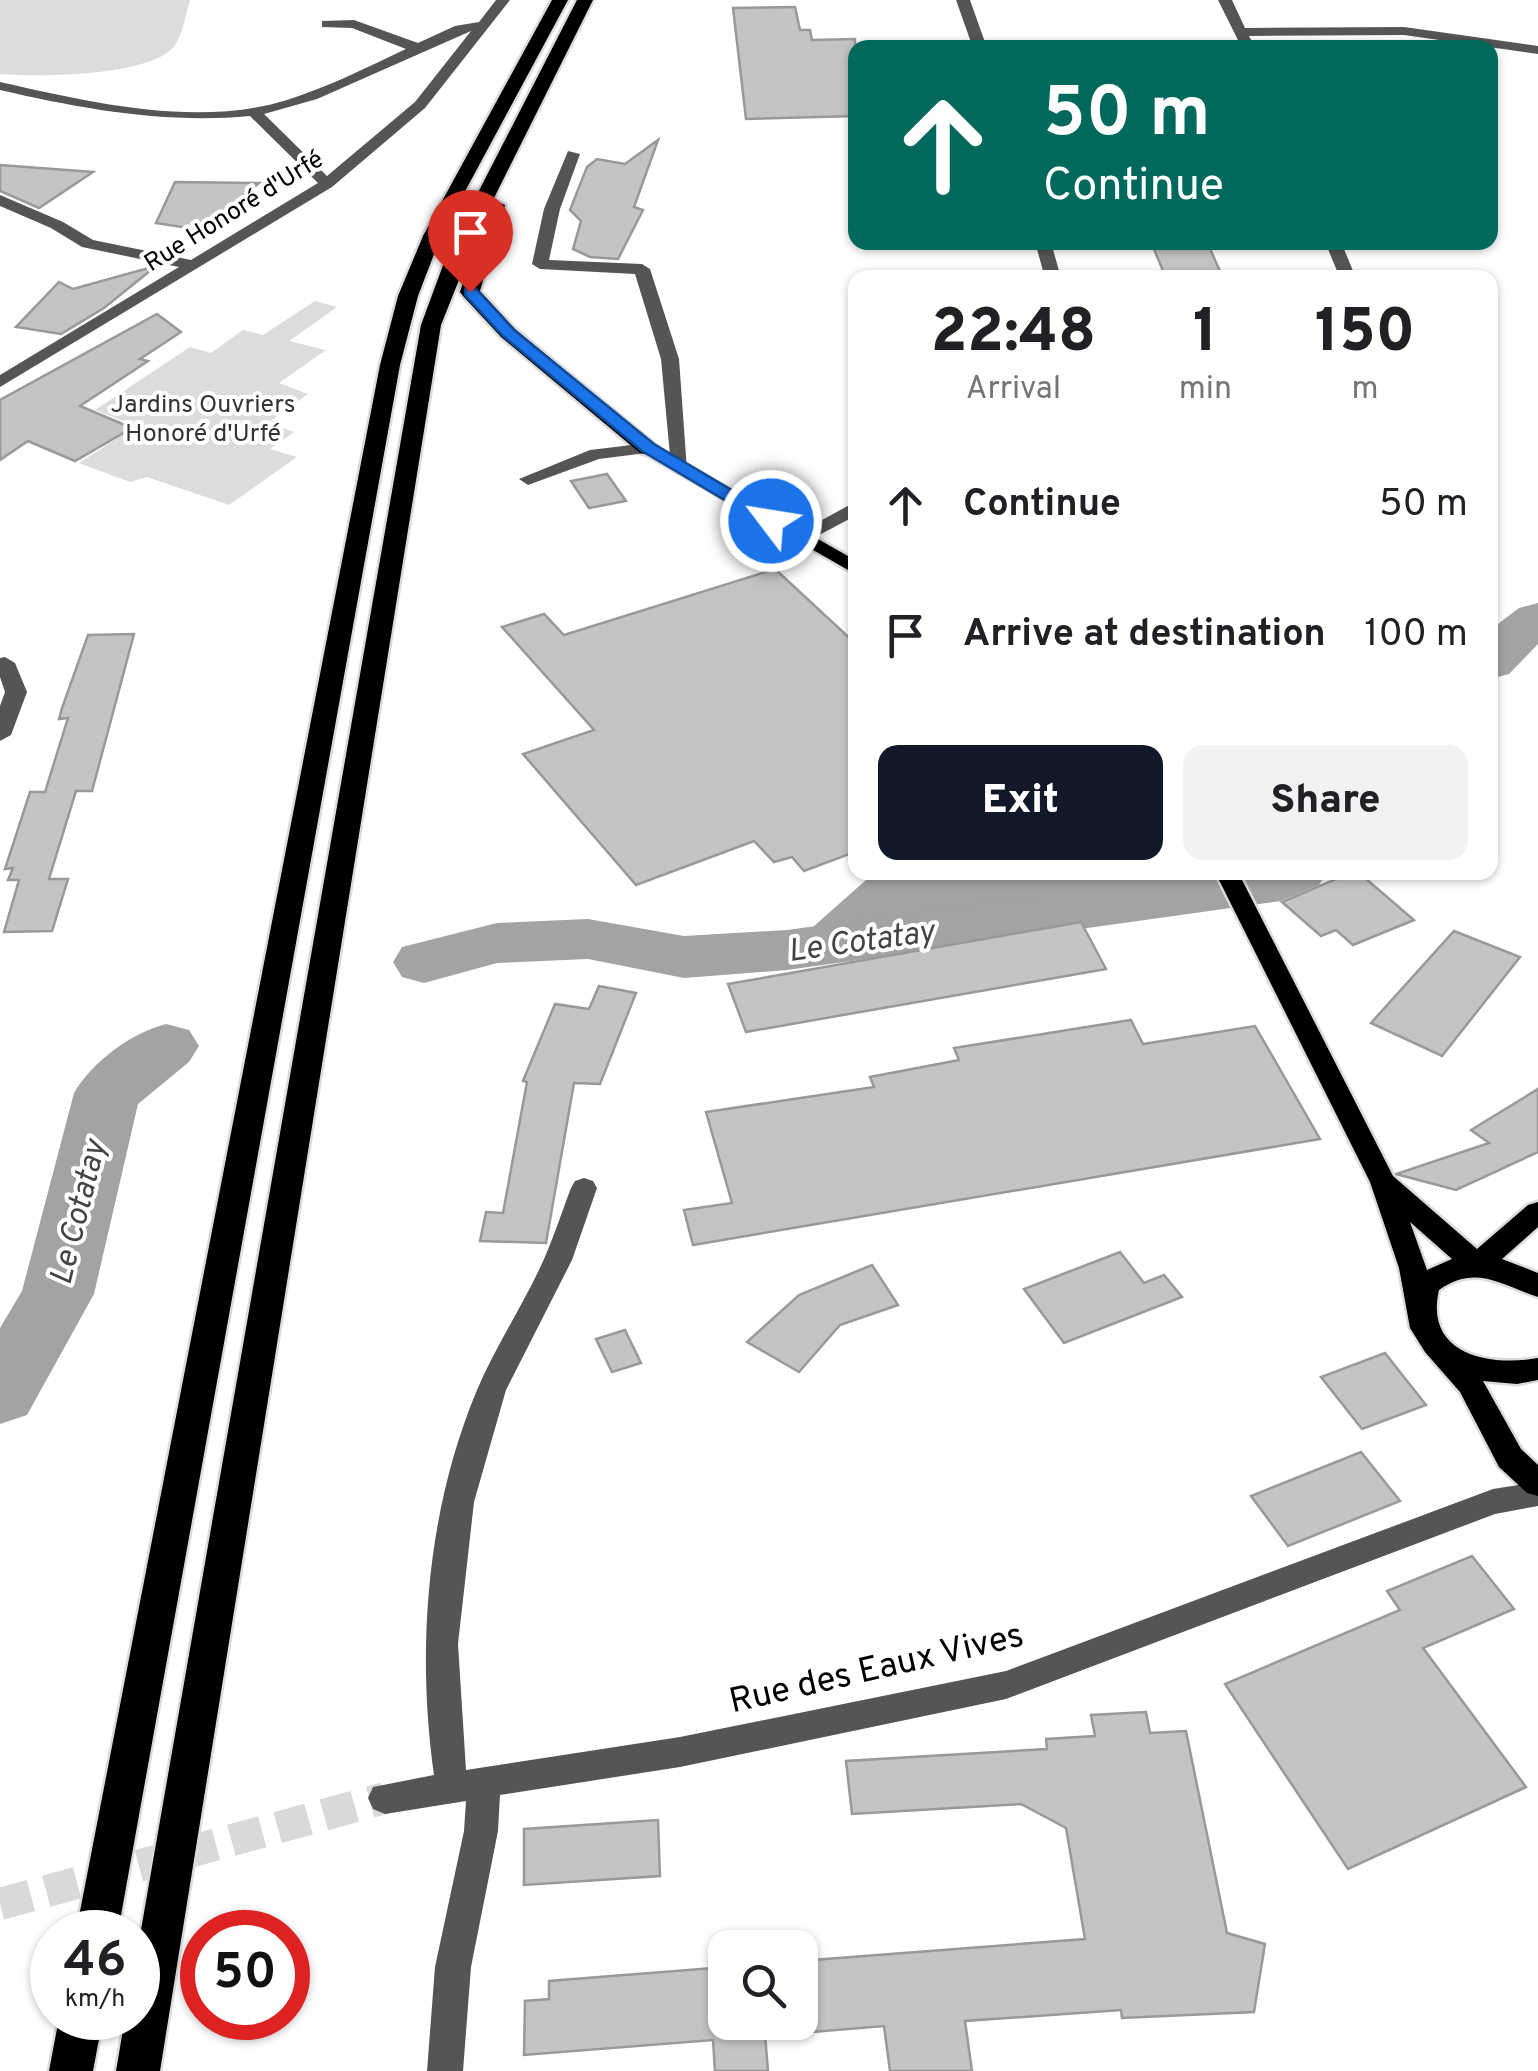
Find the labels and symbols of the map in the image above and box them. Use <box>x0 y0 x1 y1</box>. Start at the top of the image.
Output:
street label: Rue Honoré d'Urfé <box>139 145 330 281</box>
pin <box>428 190 513 293</box>
park label: Jardins Ouvriers Honoré d'Urfé <box>111 390 295 451</box>
position arrow <box>719 469 823 573</box>
water label: Le Cotatay <box>786 913 940 973</box>
water label: Le Cotatay <box>43 1134 118 1289</box>
street label: Rue des Eaux Vives <box>725 1615 1028 1725</box>
speed limit sign: 50 <box>180 1910 310 2040</box>

